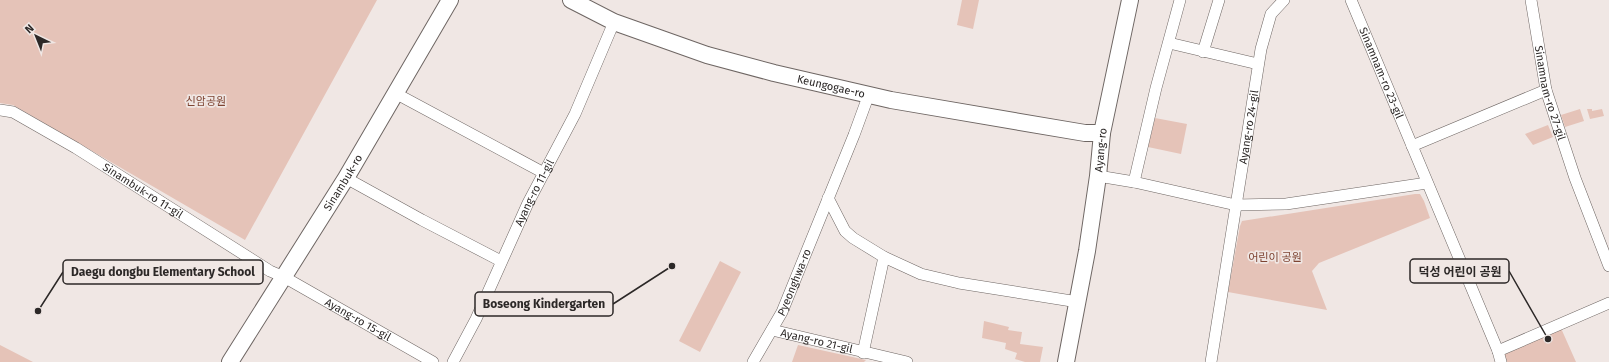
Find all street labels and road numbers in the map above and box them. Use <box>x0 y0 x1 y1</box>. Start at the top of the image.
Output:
street label: Sinamnam-ro 23-gil <box>1357 25 1406 121</box>
street label: Sinamnam-ro 27-gil <box>1532 45 1569 142</box>
street label: Keungogae-ro <box>796 72 866 100</box>
street label: Ayang-ro 24-gil <box>1236 89 1261 165</box>
street label: Ayang-ro <box>1092 127 1109 173</box>
street label: Sinambuk-ro <box>320 152 365 213</box>
street label: Ayang-ro 11-gil <box>512 157 557 228</box>
street label: Sinambuk-ro 11-gil <box>100 160 186 221</box>
street label: Pyeonghwa-ro <box>775 247 814 318</box>
street label: Ayang-ro 15-gil <box>323 295 394 343</box>
street label: Ayang-ro 21-gil <box>779 326 854 355</box>

